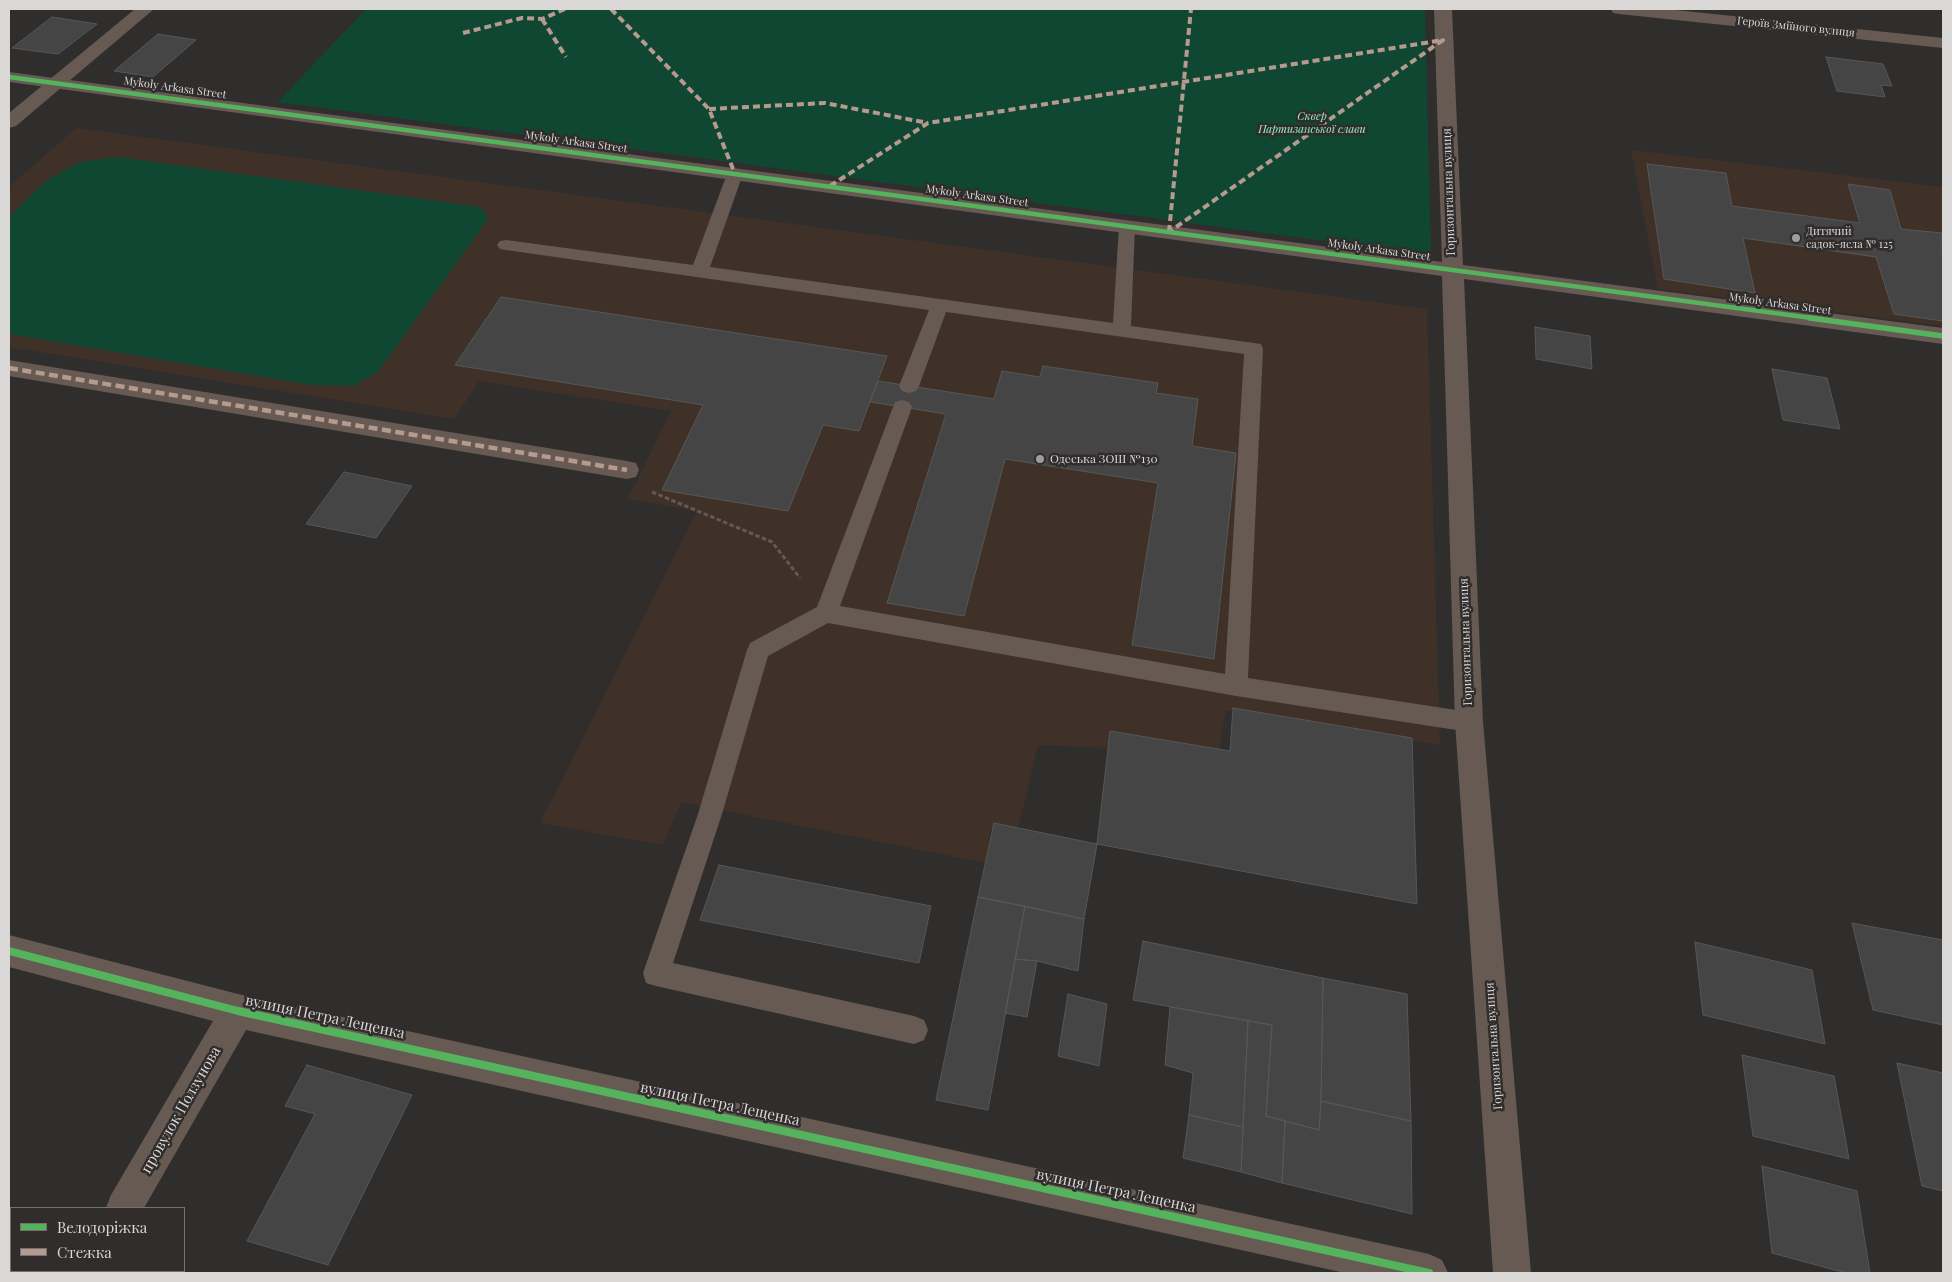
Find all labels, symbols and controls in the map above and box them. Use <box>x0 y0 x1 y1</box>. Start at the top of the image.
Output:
street label: Героїв Зміїного вулиця <box>1737 14 1855 40</box>
street label: Mykoly Arkasa Street <box>123 74 227 102</box>
park label: Сквер Партизанської слави <box>1258 110 1366 136</box>
street label: Mykoly Arkasa Street <box>524 128 628 156</box>
street label: Горизонтальна вулиця <box>1440 128 1458 256</box>
street label: Mykoly Arkasa Street <box>925 182 1029 210</box>
place label: Дитячий садок-ясла № 125 <box>1806 225 1893 251</box>
marker: Дитячий садок-ясла № 125 <box>1790 232 1802 244</box>
street label: Mykoly Arkasa Street <box>1327 236 1431 264</box>
street label: Mykoly Arkasa Street <box>1728 290 1832 318</box>
place label: Одеська ЗОШ №130 <box>1050 452 1158 466</box>
marker: Одеська ЗОШ №130 <box>1034 453 1046 465</box>
street label: Горизонтальна вулиця <box>1457 578 1475 706</box>
street label: Горизонтальна вулиця <box>1482 982 1506 1110</box>
street label: вулиця Петра Лещенка <box>243 991 407 1043</box>
street label: провулок Ползунова <box>137 1043 225 1177</box>
street label: вулиця Петра Лещенка <box>638 1078 802 1130</box>
street label: вулиця Петра Лещенка <box>1034 1165 1198 1217</box>
legend <box>10 1207 185 1272</box>
text: Велодоріжка <box>57 1217 147 1237</box>
text: Стежка <box>57 1242 112 1262</box>

